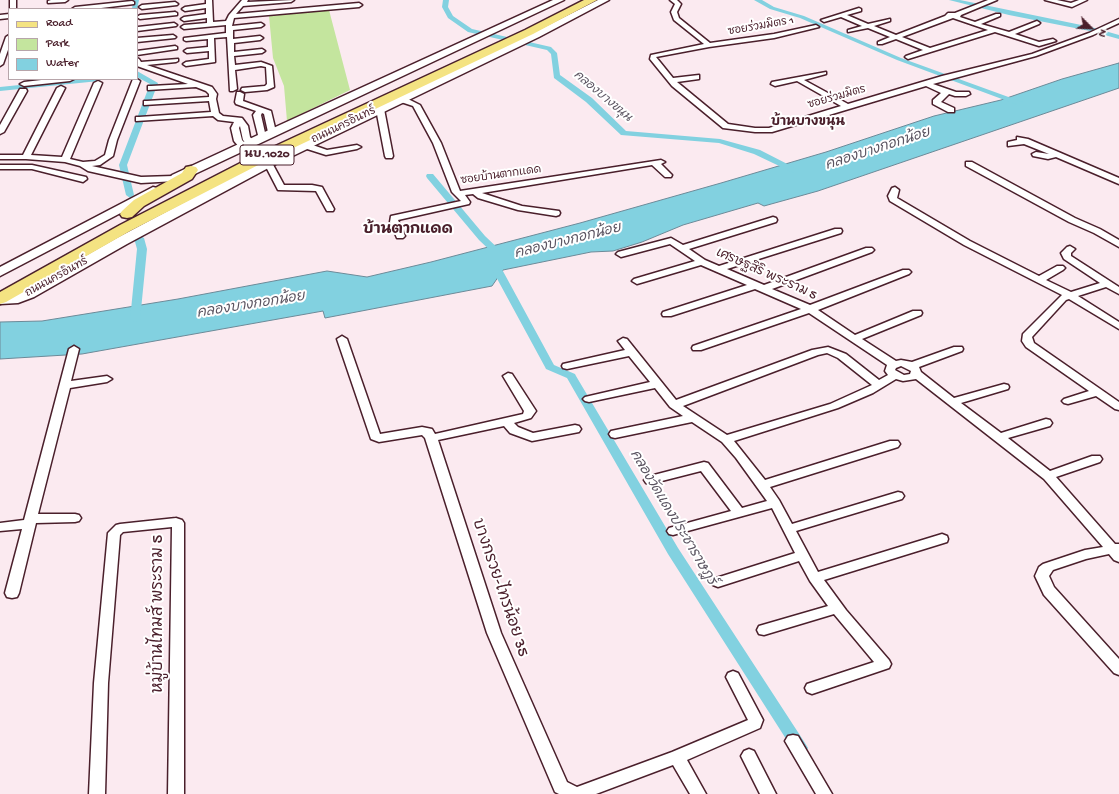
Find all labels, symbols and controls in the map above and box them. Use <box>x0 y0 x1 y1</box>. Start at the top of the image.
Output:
legend <box>8 8 138 80</box>
north arrow <box>1071 8 1111 48</box>
street label: ซอยร่วมมิตร 1 <box>727 15 795 39</box>
text: Road <box>46 17 72 31</box>
text: N <box>1095 27 1109 39</box>
text: Park <box>46 37 69 51</box>
text: Water <box>46 57 78 71</box>
water label: คลองบางขนุน <box>570 69 634 125</box>
street label: ซอยร่วมมิตร <box>806 83 868 113</box>
street label: ถนนนครอินทร์ <box>310 105 378 147</box>
district label: บ้านบางขนุน <box>771 115 845 131</box>
water label: คลองบางกอกน้อย <box>824 125 932 175</box>
road number: นบ.1020 <box>240 145 294 165</box>
street label: ซอยบ้านตากแดด <box>460 164 542 188</box>
water label: คลองบางกอกน้อย <box>513 221 623 263</box>
district label: บ้านตากแดด <box>363 222 453 240</box>
street label: เศรษฐสิริ พระราม 5 <box>713 246 819 304</box>
street label: ถนนนครอินทร์ <box>23 255 91 301</box>
water label: คลองบางกอกน้อย <box>196 289 306 323</box>
water label: คลองวัดแดงประชาราษฎร์ <box>625 447 719 589</box>
street label: บางกรวย-ไทรน้อย 35 <box>466 517 532 659</box>
street label: หมู่บ้านไทมส์ พระราม 5 <box>150 535 170 693</box>

